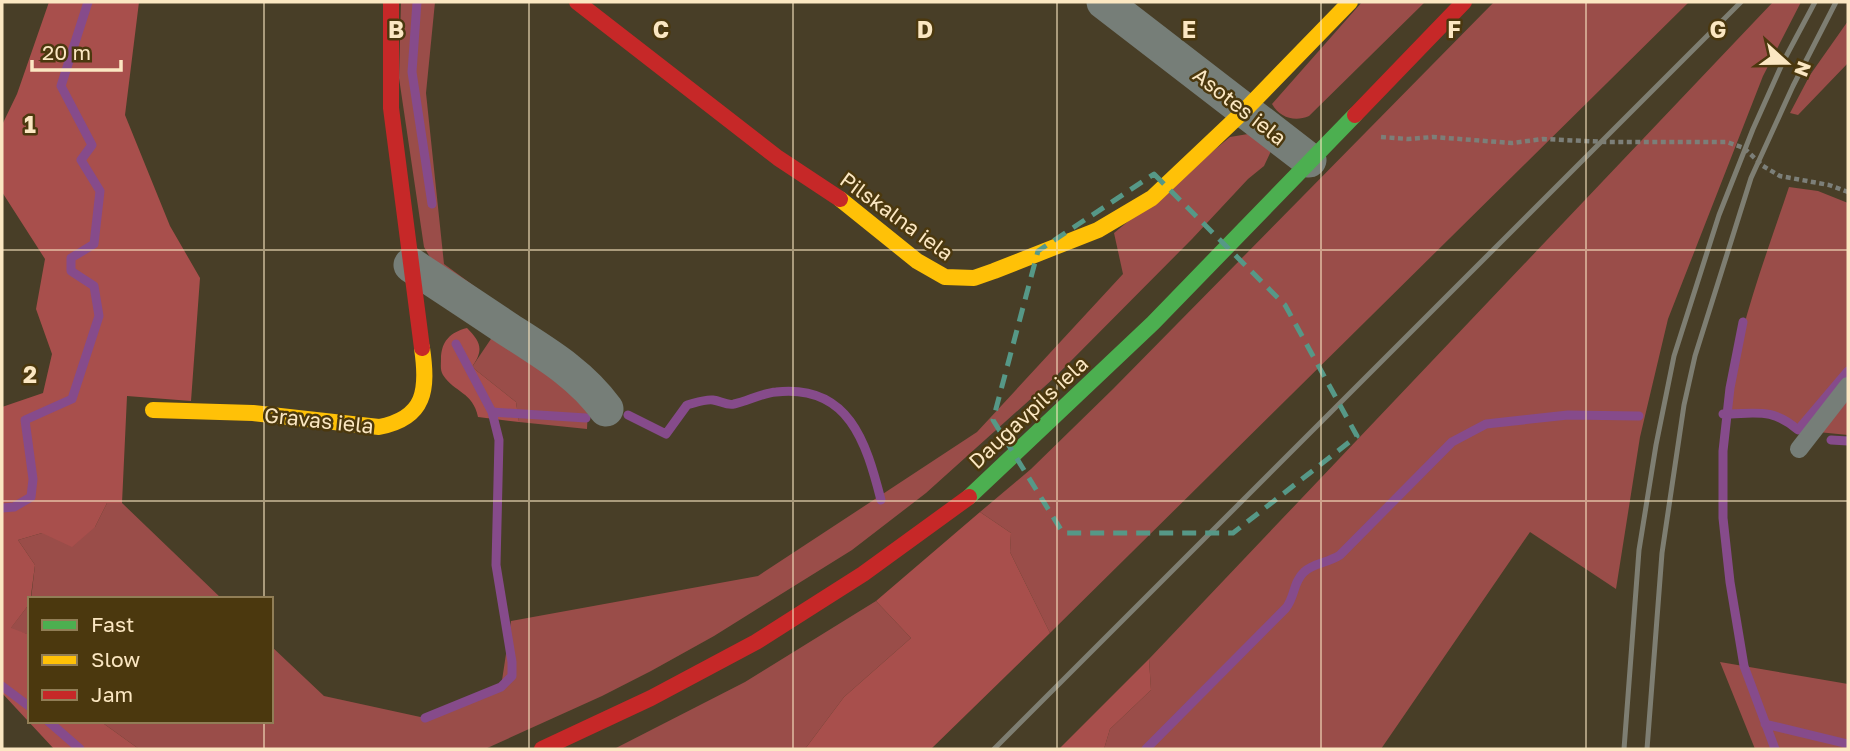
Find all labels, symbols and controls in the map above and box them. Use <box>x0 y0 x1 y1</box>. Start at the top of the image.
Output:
text: B <box>388 15 404 43</box>
text: C <box>653 15 669 43</box>
text: D <box>917 15 933 43</box>
text: E <box>1182 15 1196 43</box>
text: F <box>1447 15 1461 43</box>
text: G <box>1710 15 1726 43</box>
scale bar <box>32 28 121 72</box>
north arrow <box>1752 28 1822 98</box>
text: 20 m <box>42 39 91 65</box>
text: N <box>1790 58 1817 80</box>
street label: Asotes iela <box>1188 62 1292 150</box>
text: 1 <box>24 110 36 138</box>
street label: Pilskalna iela <box>835 166 959 266</box>
street label: Daugavpils iela <box>963 350 1093 474</box>
text: 2 <box>23 360 37 388</box>
street label: Gravas iela <box>263 401 375 439</box>
legend <box>28 597 273 723</box>
text: Fast <box>91 611 134 637</box>
text: Slow <box>91 646 140 672</box>
text: Jam <box>91 681 133 707</box>

